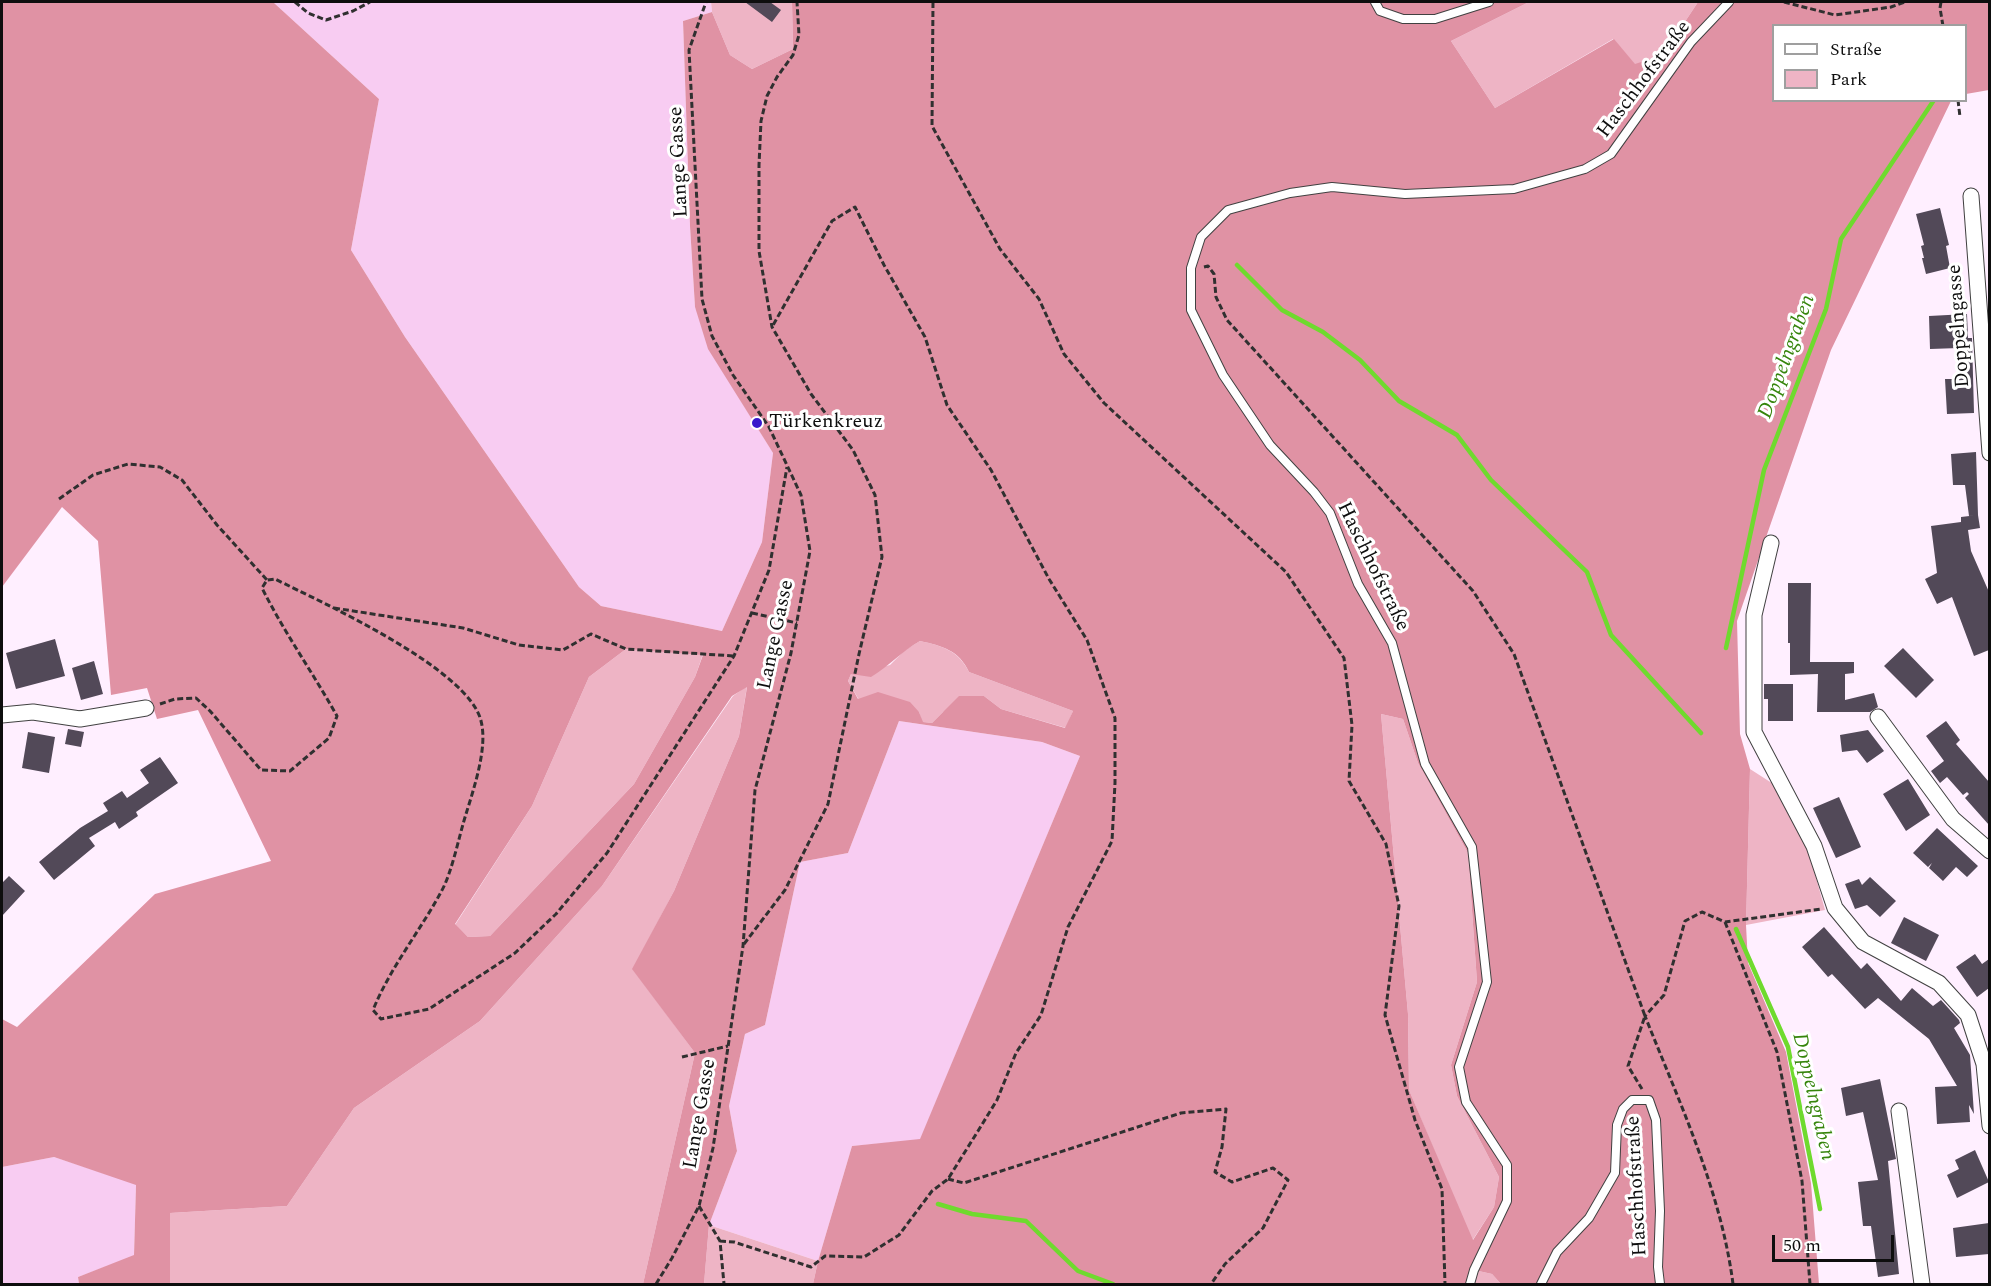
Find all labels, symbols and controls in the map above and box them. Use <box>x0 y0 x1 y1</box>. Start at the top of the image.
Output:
street label: Haschhofstraße <box>1593 17 1697 143</box>
legend <box>1772 24 1967 102</box>
text: Straße <box>1830 36 1882 63</box>
text: Park <box>1830 66 1867 93</box>
street label: Lange Gasse <box>665 106 695 218</box>
street label: Doppelngasse <box>1944 264 1976 388</box>
water label: Doppelngraben <box>1754 292 1822 422</box>
place label: Türkenkreuz <box>769 411 883 435</box>
marker: Türkenkreuz <box>750 416 764 430</box>
street label: Haschhofstraße <box>1330 499 1414 635</box>
street label: Lange Gasse <box>754 578 800 692</box>
water label: Doppelngraben <box>1785 1031 1839 1163</box>
street label: Lange Gasse <box>680 1057 722 1171</box>
street label: Haschhofstraße <box>1622 1115 1654 1257</box>
scale bar <box>1775 1223 1896 1261</box>
text: 50 m <box>1783 1232 1821 1259</box>

